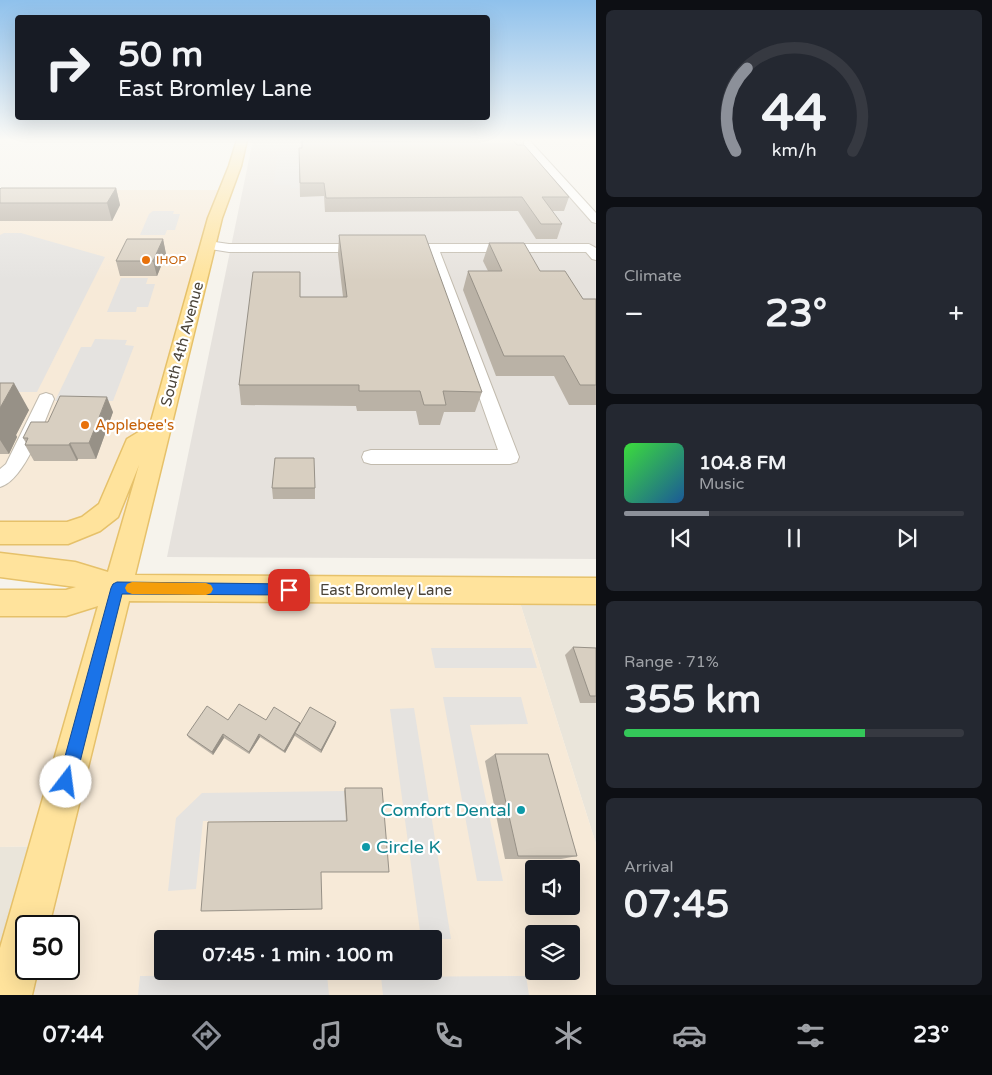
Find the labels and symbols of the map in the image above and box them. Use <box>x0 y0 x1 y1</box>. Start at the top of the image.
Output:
place label: IHOP <box>156 253 186 267</box>
marker: IHOP <box>140 254 152 266</box>
street label: South 4th Avenue <box>157 280 207 408</box>
place label: Applebee's <box>95 416 174 434</box>
marker: Applebee's <box>79 419 91 431</box>
pin <box>268 569 310 611</box>
street label: East Bromley Lane <box>320 581 452 599</box>
position arrow <box>39 755 91 807</box>
place label: Comfort Dental <box>380 799 511 821</box>
marker: Comfort Dental <box>515 804 527 816</box>
place label: Circle K <box>376 836 441 858</box>
marker: Circle K <box>360 841 372 853</box>
speed limit sign: 50 <box>15 915 80 980</box>

